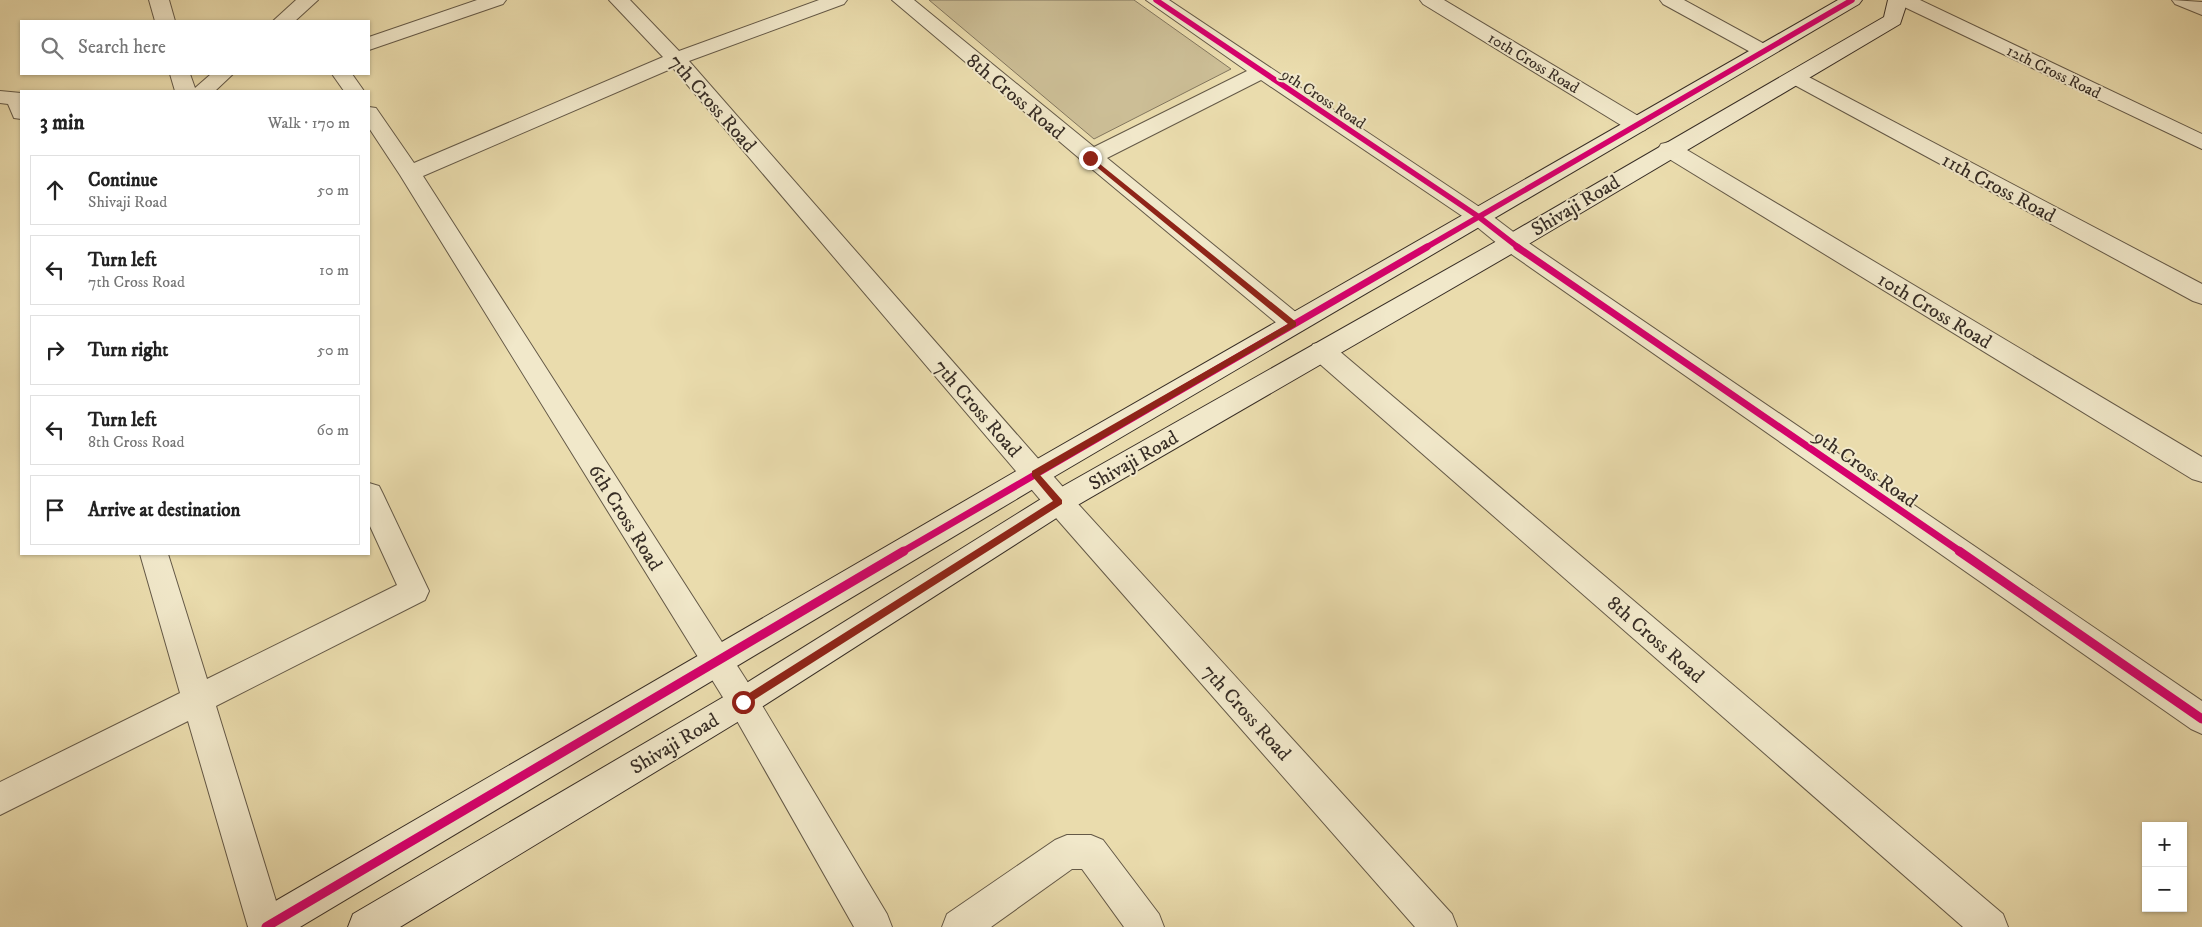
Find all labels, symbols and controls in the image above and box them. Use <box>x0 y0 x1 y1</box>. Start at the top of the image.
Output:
search box <box>20 20 370 75</box>
street label: 10th Cross Road <box>1484 28 1583 98</box>
icon: search <box>38 34 66 62</box>
text: Search here <box>78 36 166 59</box>
street label: 12th Cross Road <box>2003 41 2104 103</box>
street label: 8th Cross Road <box>961 49 1069 145</box>
street label: 7th Cross Road <box>663 50 761 158</box>
street label: 9th Cross Road <box>1277 64 1369 134</box>
text: 3 min <box>40 110 85 136</box>
text: Walk · 170 m <box>268 113 350 133</box>
route end <box>1079 147 1102 170</box>
street label: 11th Cross Road <box>1937 148 2059 229</box>
text: Continue <box>88 169 158 192</box>
street label: Shivaji Road <box>1527 170 1625 243</box>
icon: ahead <box>41 176 69 204</box>
text: 50 m <box>317 180 349 200</box>
text: Shivaji Road <box>88 192 167 212</box>
text: Turn left <box>88 249 157 272</box>
icon: left <box>41 256 69 284</box>
text: 10 m <box>319 260 349 280</box>
street label: 10th Cross Road <box>1873 267 1996 355</box>
text: 7th Cross Road <box>88 272 185 292</box>
icon: right <box>41 336 69 364</box>
text: Turn right <box>88 339 168 362</box>
text: 50 m <box>317 340 349 360</box>
street label: 7th Cross Road <box>928 355 1026 463</box>
text: Turn left <box>88 409 157 432</box>
icon: left <box>41 416 69 444</box>
text: 60 m <box>317 420 349 440</box>
street label: 9th Cross Road <box>1808 424 1922 514</box>
street label: Shivaji Road <box>1085 426 1183 497</box>
text: 8th Cross Road <box>88 432 185 452</box>
street label: 6th Cross Road <box>582 460 667 576</box>
icon: arrive <box>41 496 69 524</box>
text: Arrive at destination <box>88 499 240 522</box>
street label: 8th Cross Road <box>1601 591 1709 689</box>
street label: 7th Cross Road <box>1196 660 1296 766</box>
route start <box>732 691 755 714</box>
street label: Shivaji Road <box>626 708 724 781</box>
map controls <box>2142 822 2187 912</box>
button: + <box>2142 822 2187 867</box>
button: − <box>2142 867 2187 912</box>

